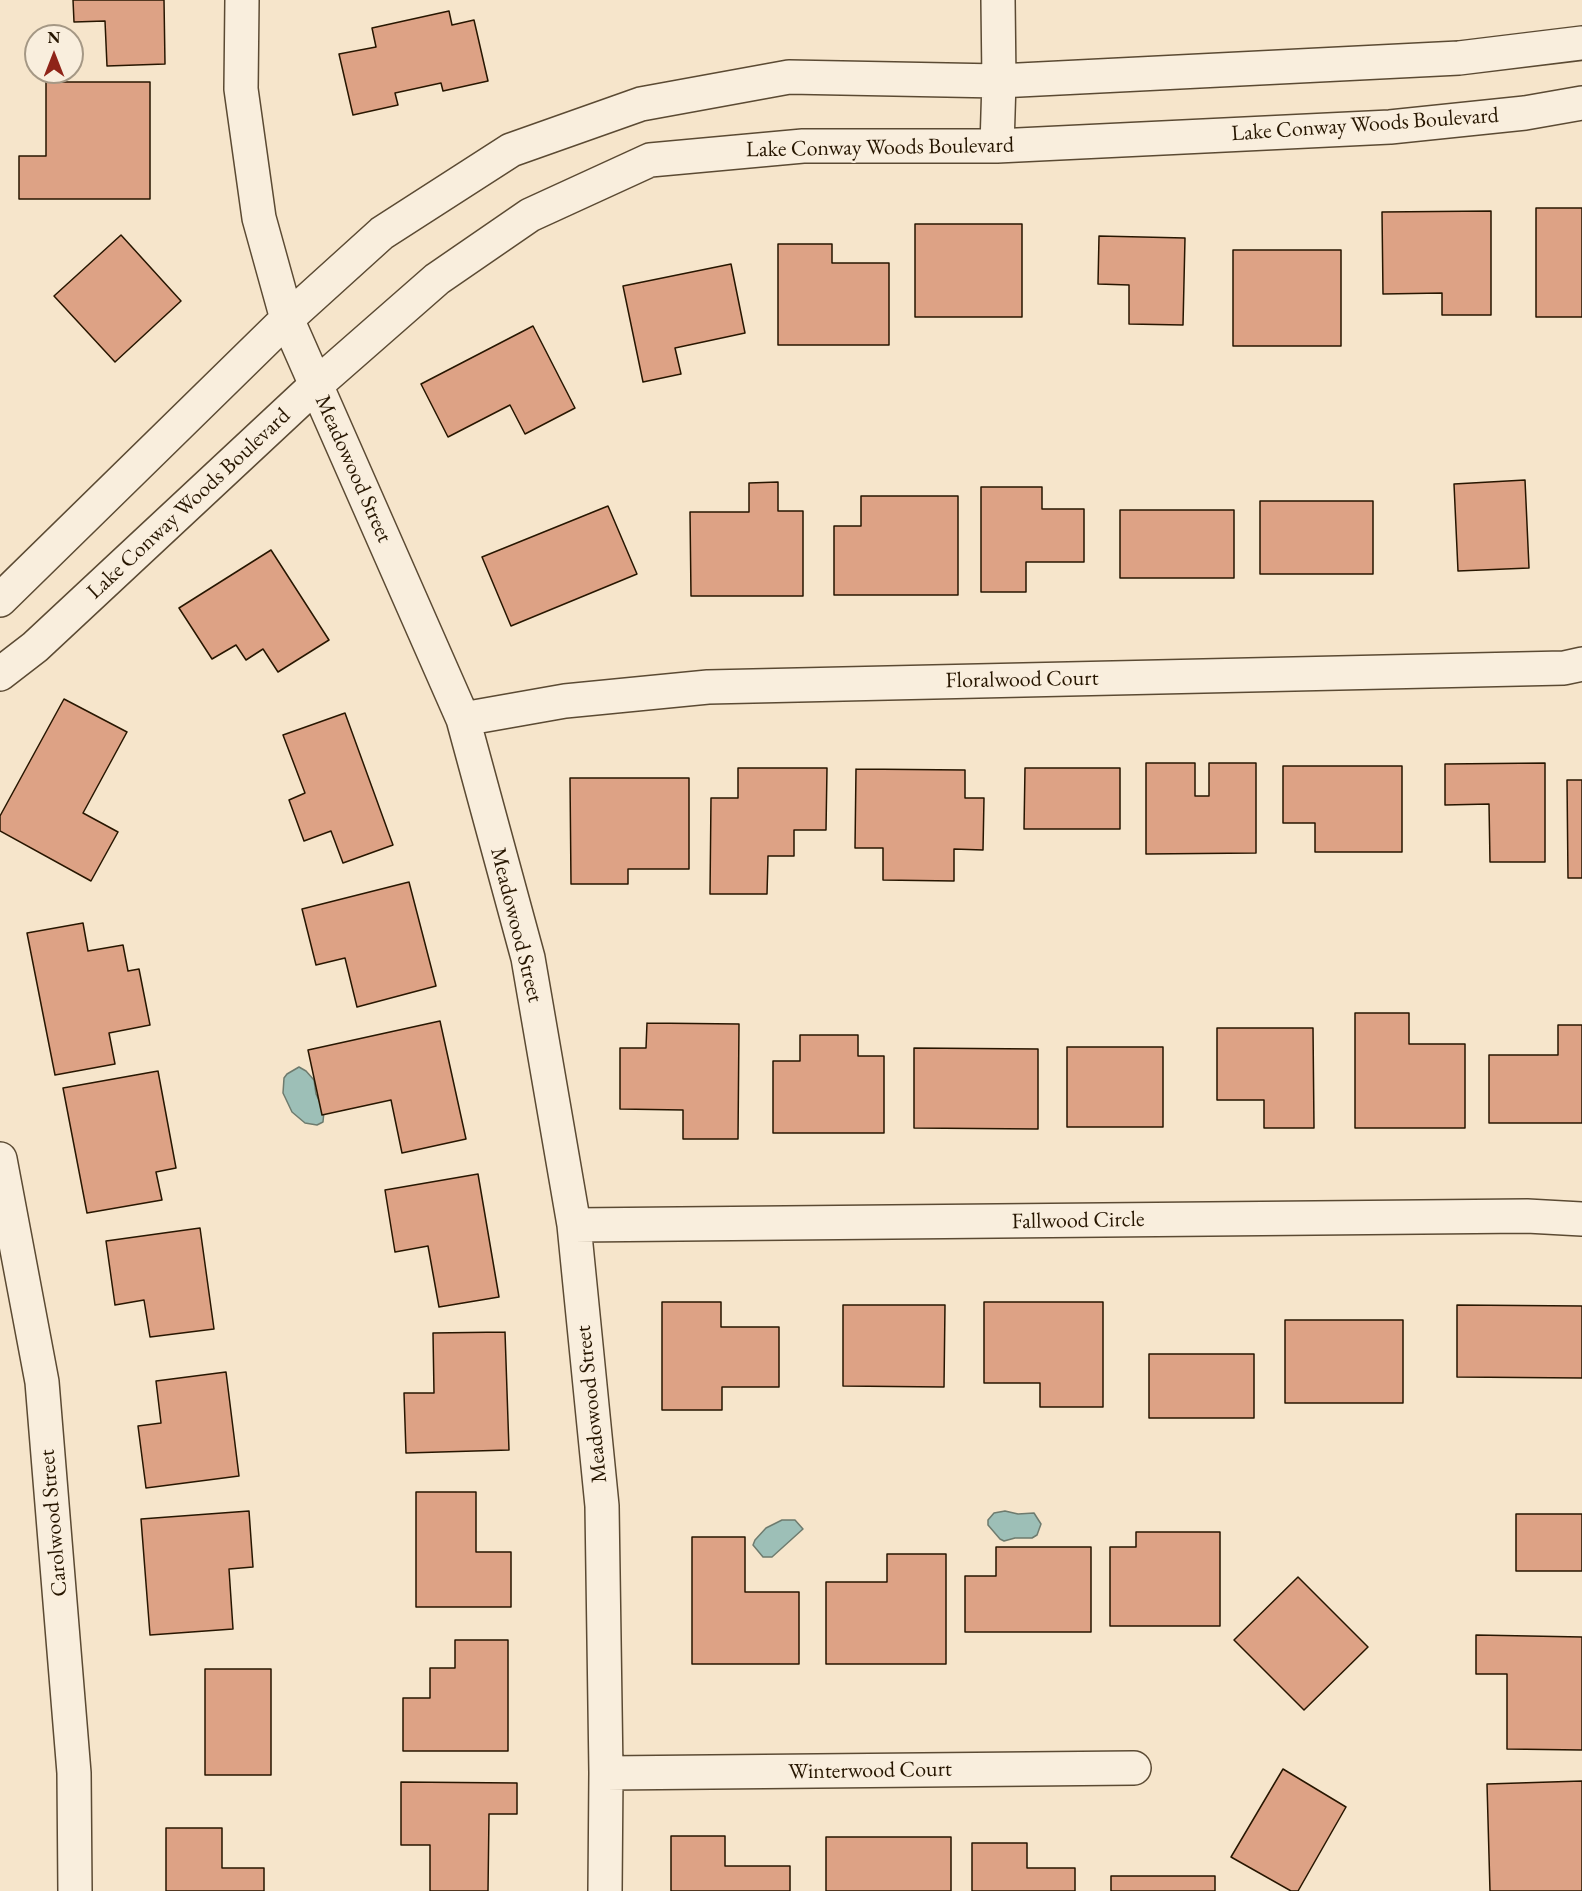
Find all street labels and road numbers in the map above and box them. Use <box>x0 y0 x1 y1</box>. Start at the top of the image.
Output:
street label: Lake Conway Woods Boulevard <box>1230 102 1500 148</box>
street label: Lake Conway Woods Boulevard <box>746 132 1014 164</box>
street label: Meadowood Street <box>309 391 397 547</box>
street label: Lake Conway Woods Boulevard <box>82 403 296 605</box>
street label: Floralwood Court <box>945 665 1099 695</box>
street label: Meadowood Street <box>484 845 548 1005</box>
street label: Fallwood Circle <box>1011 1207 1145 1235</box>
street label: Meadowood Street <box>571 1324 613 1484</box>
street label: Carolwood Street <box>34 1448 74 1598</box>
street label: Winterwood Court <box>788 1756 952 1786</box>

